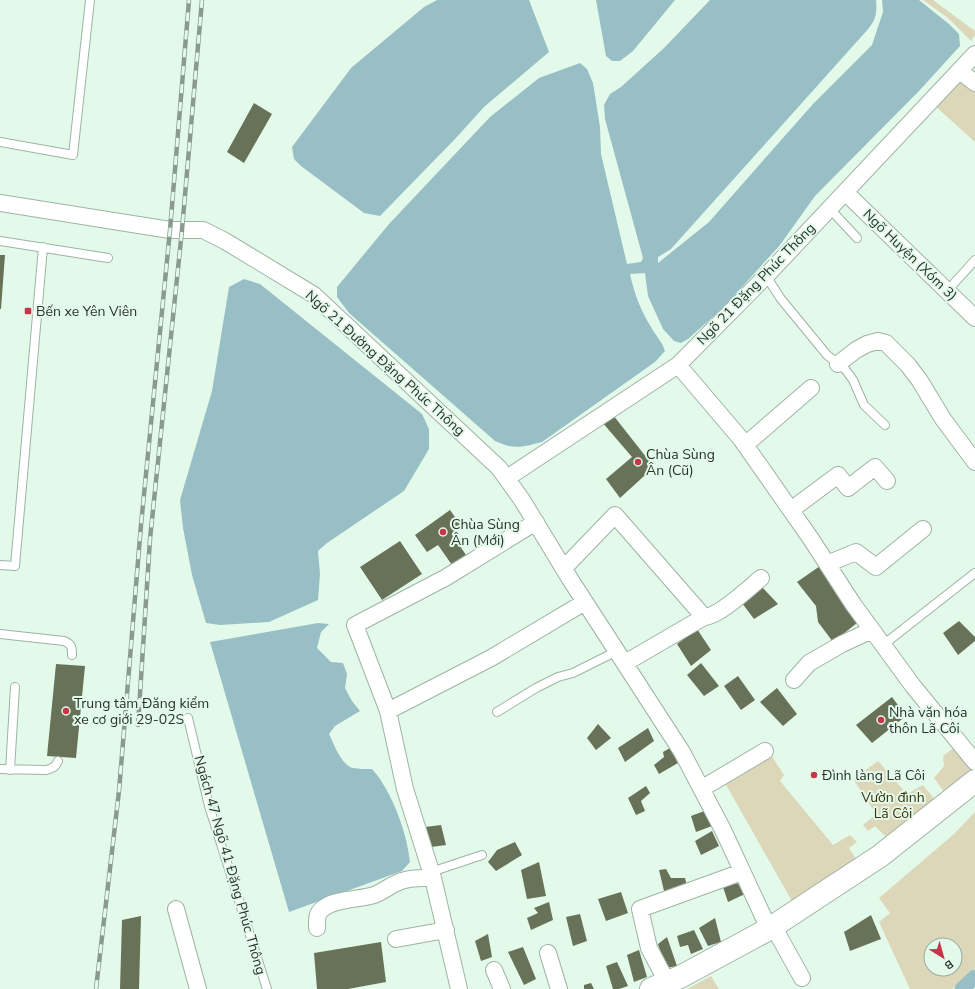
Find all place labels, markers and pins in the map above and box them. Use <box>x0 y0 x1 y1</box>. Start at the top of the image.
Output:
place label: Bến xe Yên Viên <box>36 302 137 321</box>
marker: Bến xe Yên Viên <box>23 306 33 316</box>
place label: Chùa Sùng Ân (Cũ) <box>646 445 715 480</box>
marker: Chùa Sùng Ân (Cũ) <box>633 457 643 467</box>
place label: Chùa Sùng Ân (Mới) <box>451 515 520 550</box>
marker: Chùa Sùng Ân (Mới) <box>438 527 448 537</box>
place label: Trung tâm Đăng kiểm xe cơ giới 29-02S <box>74 694 209 729</box>
place label: Nhà văn hóa thôn Lã Côi <box>889 703 968 738</box>
marker: Trung tâm Đăng kiểm xe cơ giới 29-02S <box>61 706 71 716</box>
marker: Nhà văn hóa thôn Lã Côi <box>876 715 886 725</box>
place label: Đình làng Lã Côi <box>821 766 925 785</box>
marker: Đình làng Lã Côi <box>809 770 819 780</box>

